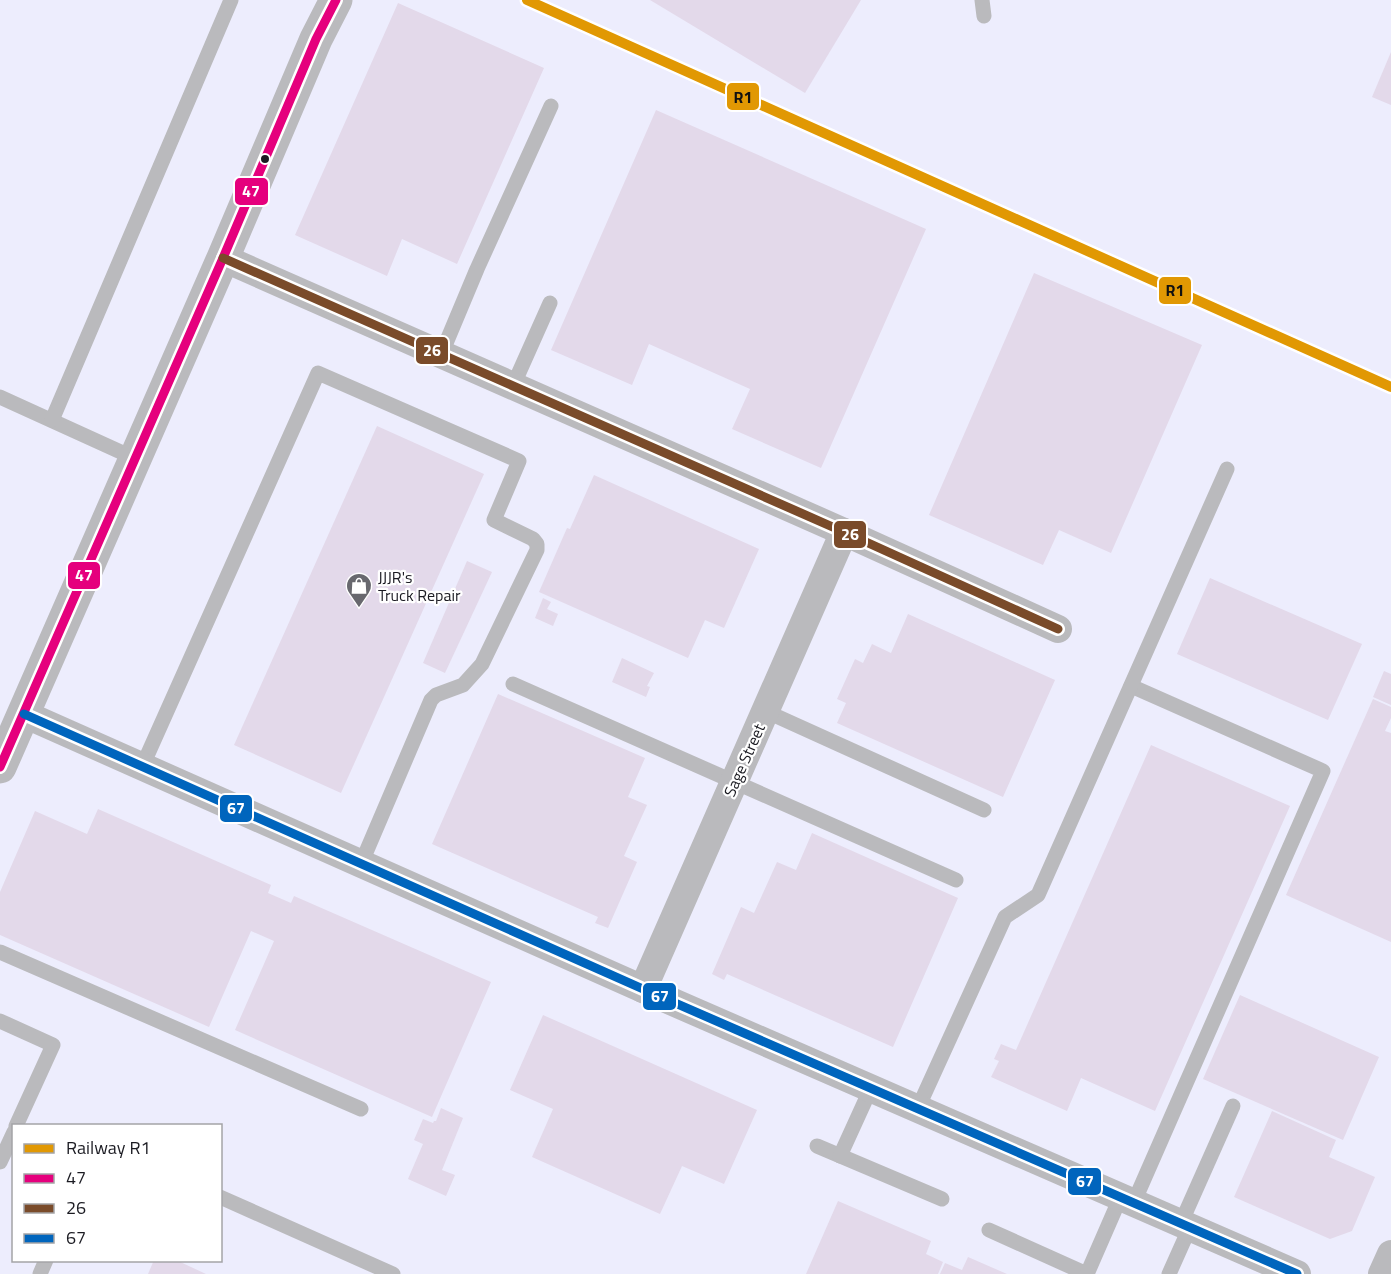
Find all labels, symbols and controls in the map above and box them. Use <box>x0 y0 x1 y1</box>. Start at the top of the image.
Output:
line badge: R1 <box>726 82 760 111</box>
text: R1 <box>734 85 752 109</box>
unlabelled marker <box>259 153 271 165</box>
line badge: 47 <box>234 177 269 206</box>
text: 47 <box>242 179 260 203</box>
line badge: R1 <box>1158 276 1192 305</box>
text: R1 <box>1166 278 1184 302</box>
line badge: 26 <box>415 336 449 365</box>
text: 26 <box>423 338 441 362</box>
line badge: 26 <box>833 520 867 549</box>
text: 26 <box>841 522 859 546</box>
line badge: 47 <box>67 561 101 590</box>
text: 47 <box>75 563 93 587</box>
place label: JJJR's Truck Repair <box>378 565 461 607</box>
shop icon: JJJR's Truck Repair <box>344 571 374 609</box>
street label: Sage Street <box>717 719 771 800</box>
line badge: 67 <box>219 794 253 823</box>
text: 67 <box>227 796 245 820</box>
line badge: 67 <box>642 982 677 1011</box>
text: 67 <box>651 984 669 1008</box>
legend <box>12 1124 222 1262</box>
text: Railway R1 <box>66 1134 151 1161</box>
text: 47 <box>66 1164 86 1191</box>
line badge: 67 <box>1067 1167 1102 1196</box>
text: 67 <box>1076 1169 1094 1193</box>
text: 26 <box>66 1194 86 1221</box>
text: 67 <box>66 1224 86 1251</box>

